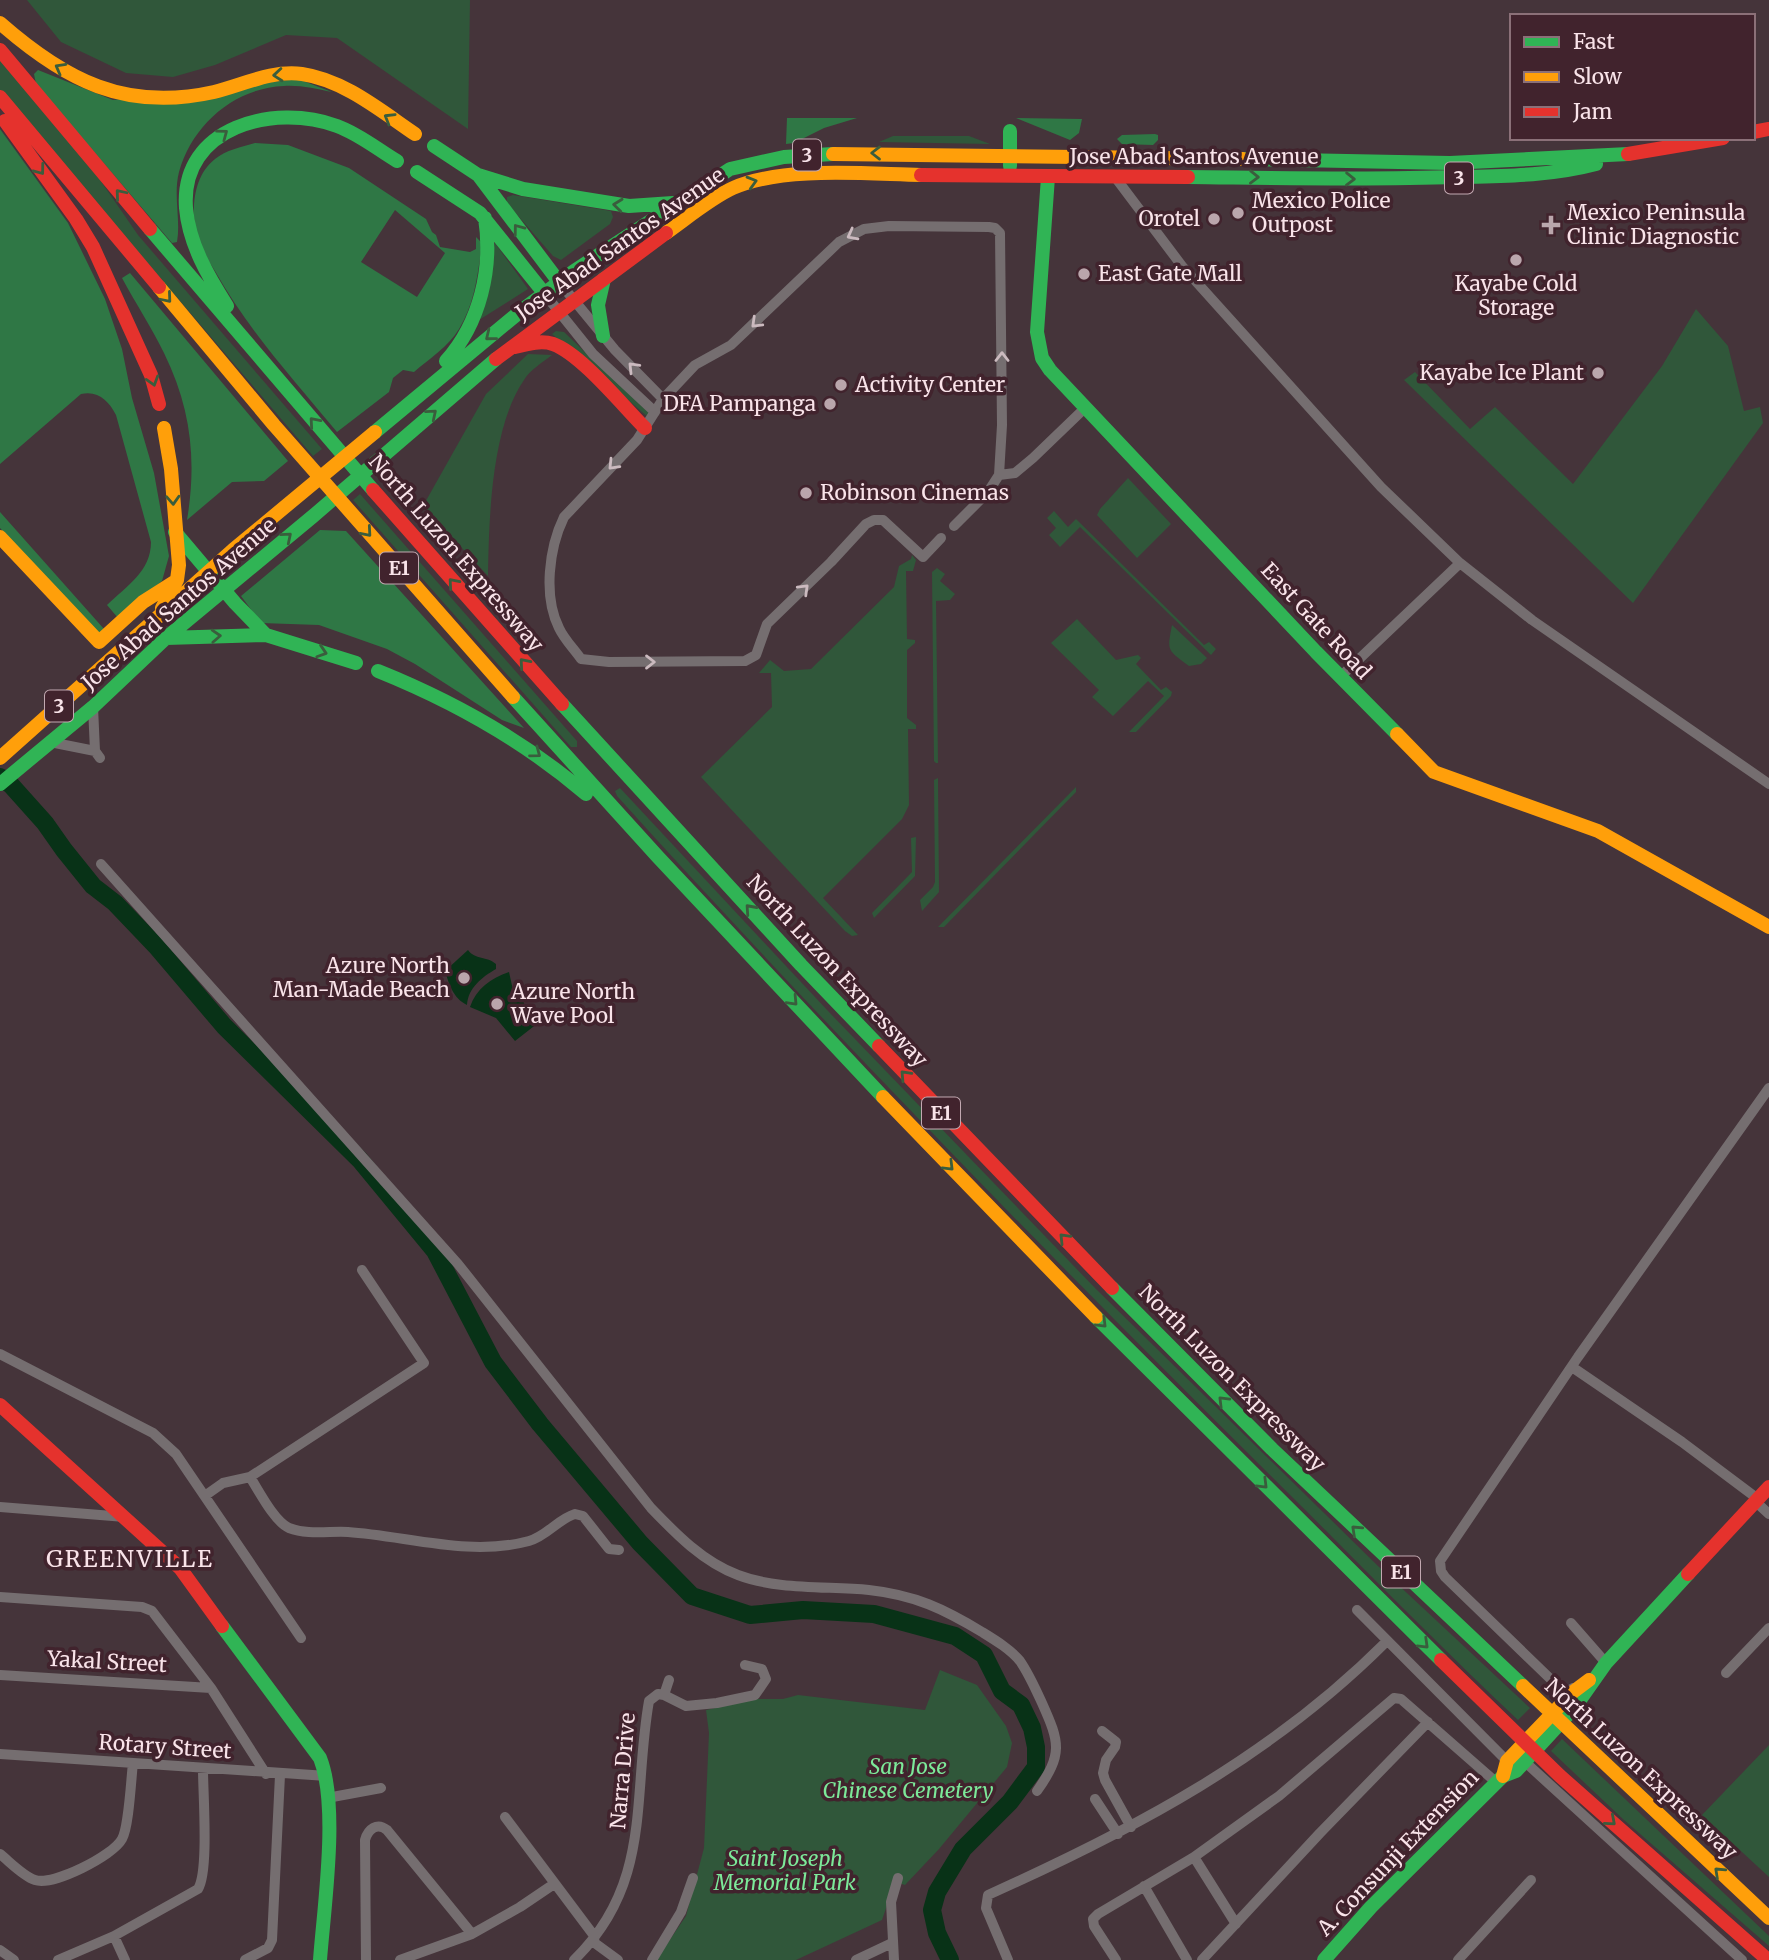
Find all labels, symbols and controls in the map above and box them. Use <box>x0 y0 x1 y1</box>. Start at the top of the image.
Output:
legend <box>1510 14 1755 140</box>
text: Fast <box>1573 28 1615 55</box>
one-way arrow <box>55 63 67 76</box>
text: Slow <box>1573 63 1622 90</box>
one-way arrow <box>272 67 284 82</box>
text: Jam <box>1572 98 1612 125</box>
one-way arrow <box>383 113 396 126</box>
one-way arrow <box>215 129 227 142</box>
road number: 3 <box>793 140 821 170</box>
street label: Jose Abad Santos Avenue <box>1069 143 1318 170</box>
one-way arrow <box>870 145 880 161</box>
street label: Jose Abad Santos Avenue <box>509 161 729 327</box>
one-way arrow <box>32 162 44 175</box>
road number: 3 <box>1445 162 1473 194</box>
one-way arrow <box>1250 169 1260 185</box>
one-way arrow <box>1345 171 1356 186</box>
one-way arrow <box>746 175 758 190</box>
place label: Mexico Police Outpost <box>1252 187 1390 238</box>
one-way arrow <box>116 189 128 202</box>
one-way arrow <box>612 197 624 212</box>
place label: Mexico Peninsula Clinic Diagnostic <box>1567 199 1745 250</box>
place label: Orotel <box>1138 205 1200 232</box>
marker: Mexico Police Outpost <box>1230 205 1246 221</box>
marker: Orotel <box>1206 211 1222 227</box>
marker: Mexico Peninsula Clinic Diagnostic <box>1541 215 1561 235</box>
one-way arrow <box>514 224 527 237</box>
one-way arrow <box>847 227 859 240</box>
marker: Kayabe Cold Storage <box>1508 252 1524 268</box>
place label: East Gate Mall <box>1098 260 1243 287</box>
marker: East Gate Mall <box>1076 266 1092 282</box>
place label: Kayabe Cold Storage <box>1455 270 1578 321</box>
one-way arrow <box>159 290 171 303</box>
one-way arrow <box>752 314 765 327</box>
one-way arrow <box>486 327 498 340</box>
one-way arrow <box>994 352 1010 362</box>
place label: Kayabe Ice Plant <box>1419 359 1584 386</box>
one-way arrow <box>628 363 641 376</box>
marker: Kayabe Ice Plant <box>1590 365 1606 381</box>
place label: Activity Center <box>854 371 1005 398</box>
one-way arrow <box>144 375 159 387</box>
marker: Activity Center <box>833 377 849 393</box>
place label: DFA Pampanga <box>663 390 816 417</box>
marker: DFA Pampanga <box>822 396 838 412</box>
one-way arrow <box>424 410 437 422</box>
one-way arrow <box>310 418 322 431</box>
street label: North Luzon Expressway <box>363 448 550 658</box>
one-way arrow <box>609 457 622 470</box>
place label: Robinson Cinemas <box>820 479 1009 506</box>
marker: Robinson Cinemas <box>798 485 814 501</box>
one-way arrow <box>165 495 180 506</box>
street label: Jose Abad Santos Avenue <box>75 512 281 696</box>
one-way arrow <box>359 523 371 536</box>
one-way arrow <box>280 533 292 546</box>
road number: E1 <box>380 552 418 583</box>
street label: East Gate Road <box>1255 557 1378 685</box>
one-way arrow <box>449 578 462 591</box>
one-way arrow <box>796 584 809 597</box>
one-way arrow <box>211 629 222 644</box>
one-way arrow <box>316 644 328 658</box>
one-way arrow <box>645 654 655 670</box>
one-way arrow <box>520 659 532 672</box>
road number: 3 <box>45 691 73 722</box>
one-way arrow <box>528 745 541 757</box>
street label: North Luzon Expressway <box>741 869 934 1073</box>
one-way arrow <box>746 904 758 917</box>
place label: Azure North Man-Made Beach <box>273 952 450 1003</box>
marker: Azure North Man-Made Beach <box>456 970 472 986</box>
place label: Azure North Wave Pool <box>510 978 635 1029</box>
one-way arrow <box>785 993 797 1006</box>
marker: Azure North Wave Pool <box>489 996 505 1012</box>
one-way arrow <box>901 1070 914 1083</box>
road number: E1 <box>922 1098 960 1128</box>
one-way arrow <box>941 1158 954 1171</box>
one-way arrow <box>1059 1234 1072 1247</box>
street label: North Luzon Expressway <box>1133 1279 1332 1477</box>
one-way arrow <box>1094 1314 1107 1327</box>
one-way arrow <box>1219 1396 1232 1409</box>
one-way arrow <box>1254 1476 1267 1489</box>
one-way arrow <box>1351 1525 1364 1538</box>
district label: GREENVILLE <box>46 1544 214 1573</box>
road number: E1 <box>1382 1556 1420 1588</box>
one-way arrow <box>1416 1636 1429 1649</box>
street label: Yakal Street <box>46 1645 167 1678</box>
street label: North Luzon Expressway <box>1539 1672 1744 1865</box>
street label: Narra Drive <box>604 1712 641 1830</box>
street label: Rotary Street <box>98 1728 232 1765</box>
park label: San Jose Chinese Cemetery <box>823 1753 993 1804</box>
street label: A. Consunji Extension <box>1310 1764 1484 1942</box>
one-way arrow <box>1603 1813 1616 1825</box>
park label: Saint Joseph Memorial Park <box>713 1845 857 1896</box>
one-way arrow <box>1714 1867 1727 1880</box>

